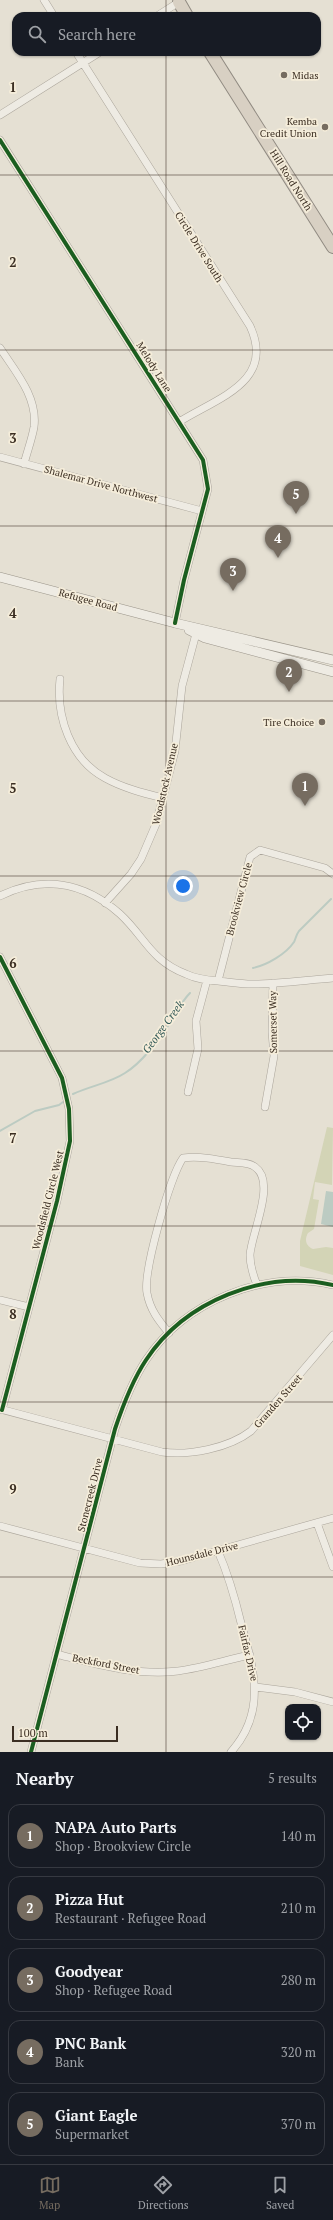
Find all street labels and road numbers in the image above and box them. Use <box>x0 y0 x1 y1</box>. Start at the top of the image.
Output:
street label: Hill Road North <box>267 147 315 213</box>
street label: Circle Drive South <box>172 209 226 285</box>
street label: Melody Lane <box>133 339 175 395</box>
street label: Shalemar Drive Northwest <box>43 463 159 505</box>
street label: Refugee Road <box>57 586 119 614</box>
street label: Woodstock Avenue <box>149 742 181 826</box>
street label: Brookview Circle <box>223 861 255 937</box>
street label: Somerset Way <box>266 990 280 1053</box>
street label: Woodsfield Circle West <box>29 1149 67 1251</box>
street label: Granden Street <box>251 1371 305 1431</box>
street label: Stonecreek Drive <box>75 1457 105 1533</box>
street label: Hounsdale Drive <box>165 1539 239 1569</box>
street label: Fairfax Drive <box>235 1624 261 1682</box>
street label: Beckford Street <box>71 1651 141 1677</box>

